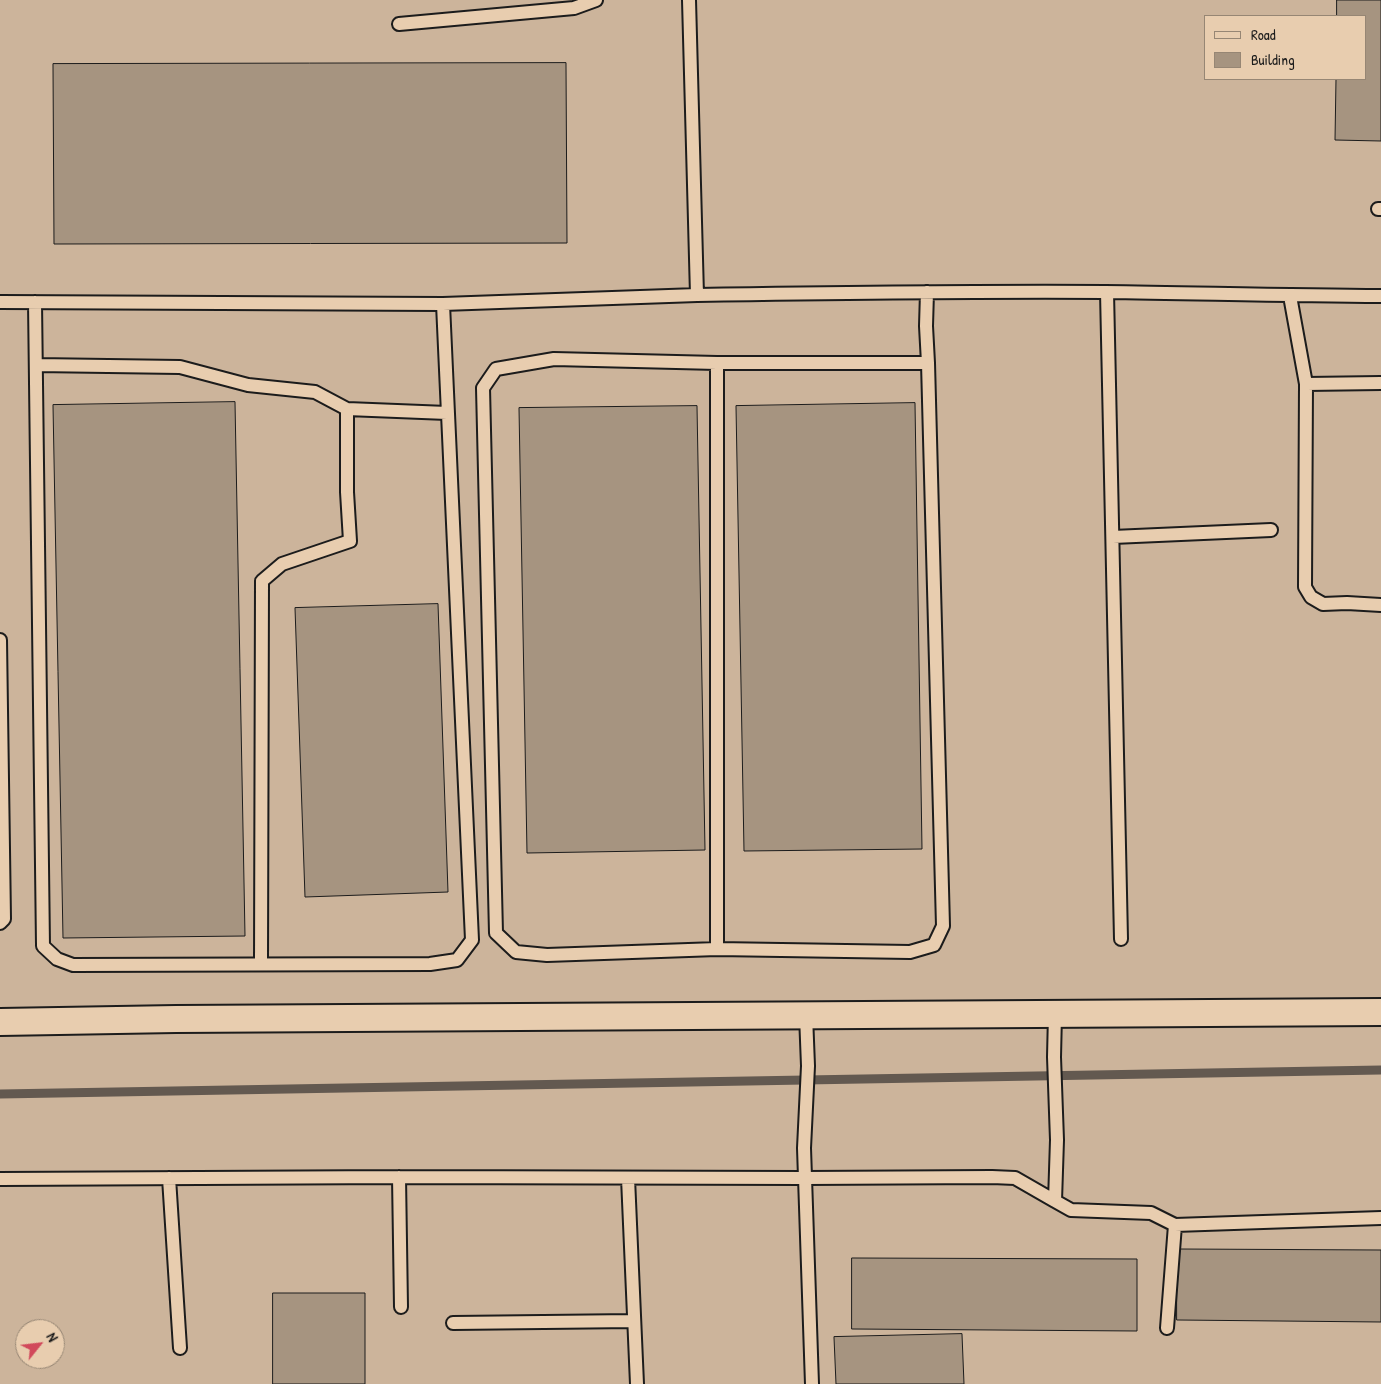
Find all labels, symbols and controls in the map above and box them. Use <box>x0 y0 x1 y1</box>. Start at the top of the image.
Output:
legend <box>1204 15 1366 80</box>
text: Road <box>1251 24 1276 45</box>
text: Building <box>1251 49 1295 70</box>
north arrow <box>15 1319 65 1369</box>
text: N <box>43 1329 63 1345</box>

